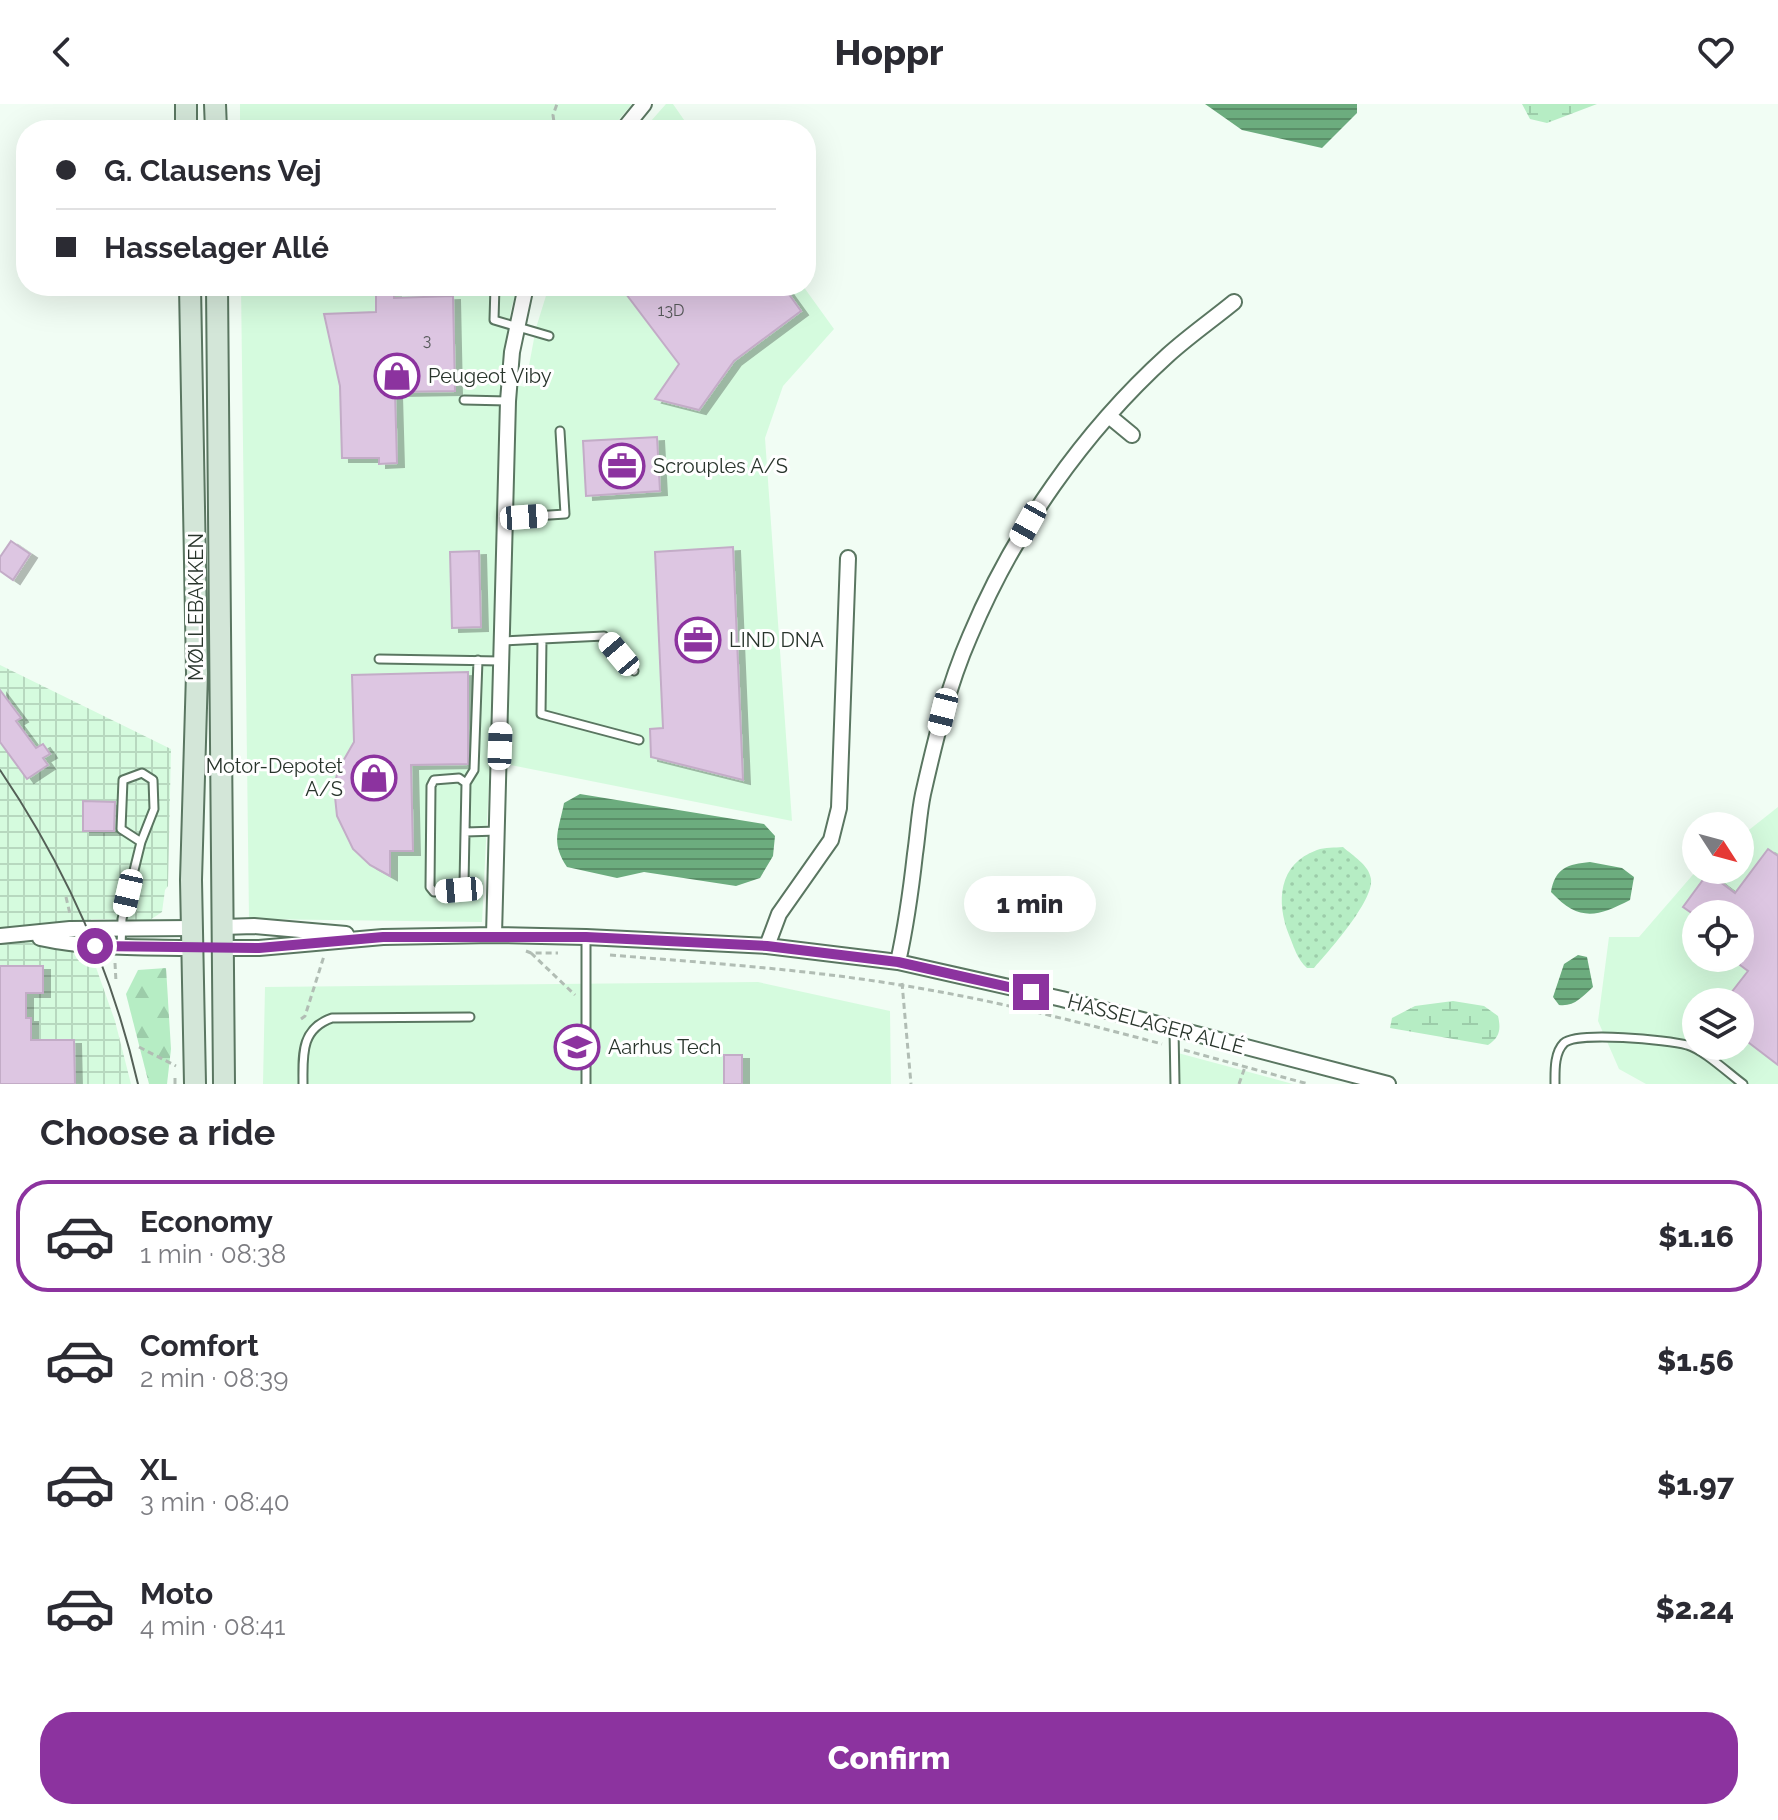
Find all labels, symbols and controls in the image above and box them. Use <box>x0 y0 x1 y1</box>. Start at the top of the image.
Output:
icon: back <box>40 30 84 74</box>
icon: heart <box>1694 30 1738 74</box>
text: Hoppr <box>834 31 944 73</box>
text: G. Clausens Vej <box>104 153 322 188</box>
text: Hasselager Allé <box>104 230 329 265</box>
house number: 13D <box>658 301 684 320</box>
house number: 3 <box>423 331 431 350</box>
shop icon: Peugeot Viby <box>373 352 421 400</box>
place label: Peugeot Viby <box>428 364 552 388</box>
office icon: Scrouples A/S <box>598 442 646 490</box>
place label: Scrouples A/S <box>653 454 788 478</box>
car <box>1006 497 1050 551</box>
car <box>499 503 549 531</box>
street label: MØLLEBAKKEN <box>184 533 208 681</box>
office icon: LIND DNA <box>674 616 722 664</box>
car <box>594 628 644 680</box>
place label: LIND DNA <box>729 628 824 652</box>
car <box>926 686 960 738</box>
car <box>487 722 513 770</box>
place label: Motor-Depotet A/S <box>206 754 343 801</box>
shop icon: Motor-Depotet A/S <box>350 754 398 802</box>
north arrow <box>1682 812 1754 884</box>
map controls <box>1682 812 1754 1060</box>
car <box>111 867 145 919</box>
car <box>434 876 484 904</box>
callout: 1 min <box>965 876 1097 932</box>
text: 1 min <box>997 889 1063 919</box>
button: locate <box>1682 900 1754 972</box>
route start <box>77 928 113 964</box>
route end <box>1013 974 1049 1010</box>
button: layers <box>1682 988 1754 1060</box>
street label: HASSELAGER ALLÉ <box>1065 989 1247 1059</box>
school or university icon: Aarhus Tech <box>553 1023 601 1071</box>
place label: Aarhus Tech <box>608 1035 721 1059</box>
text: Choose a ride <box>40 1111 275 1153</box>
icon: car <box>44 1200 116 1272</box>
text: Economy <box>140 1204 273 1239</box>
text: $1.16 <box>1658 1219 1734 1254</box>
text: 1 min · 08:38 <box>140 1239 286 1269</box>
icon: car <box>44 1324 116 1396</box>
text: Comfort <box>140 1328 259 1363</box>
text: $1.56 <box>1657 1343 1734 1378</box>
text: 2 min · 08:39 <box>140 1363 288 1393</box>
icon: car <box>44 1448 116 1520</box>
text: XL <box>140 1452 177 1487</box>
text: $1.97 <box>1657 1467 1734 1502</box>
text: 3 min · 08:40 <box>140 1487 290 1517</box>
icon: car <box>44 1572 116 1644</box>
text: Moto <box>140 1576 213 1611</box>
text: $2.24 <box>1655 1591 1734 1626</box>
text: 4 min · 08:41 <box>140 1611 285 1641</box>
button: Confirm <box>40 1712 1738 1804</box>

